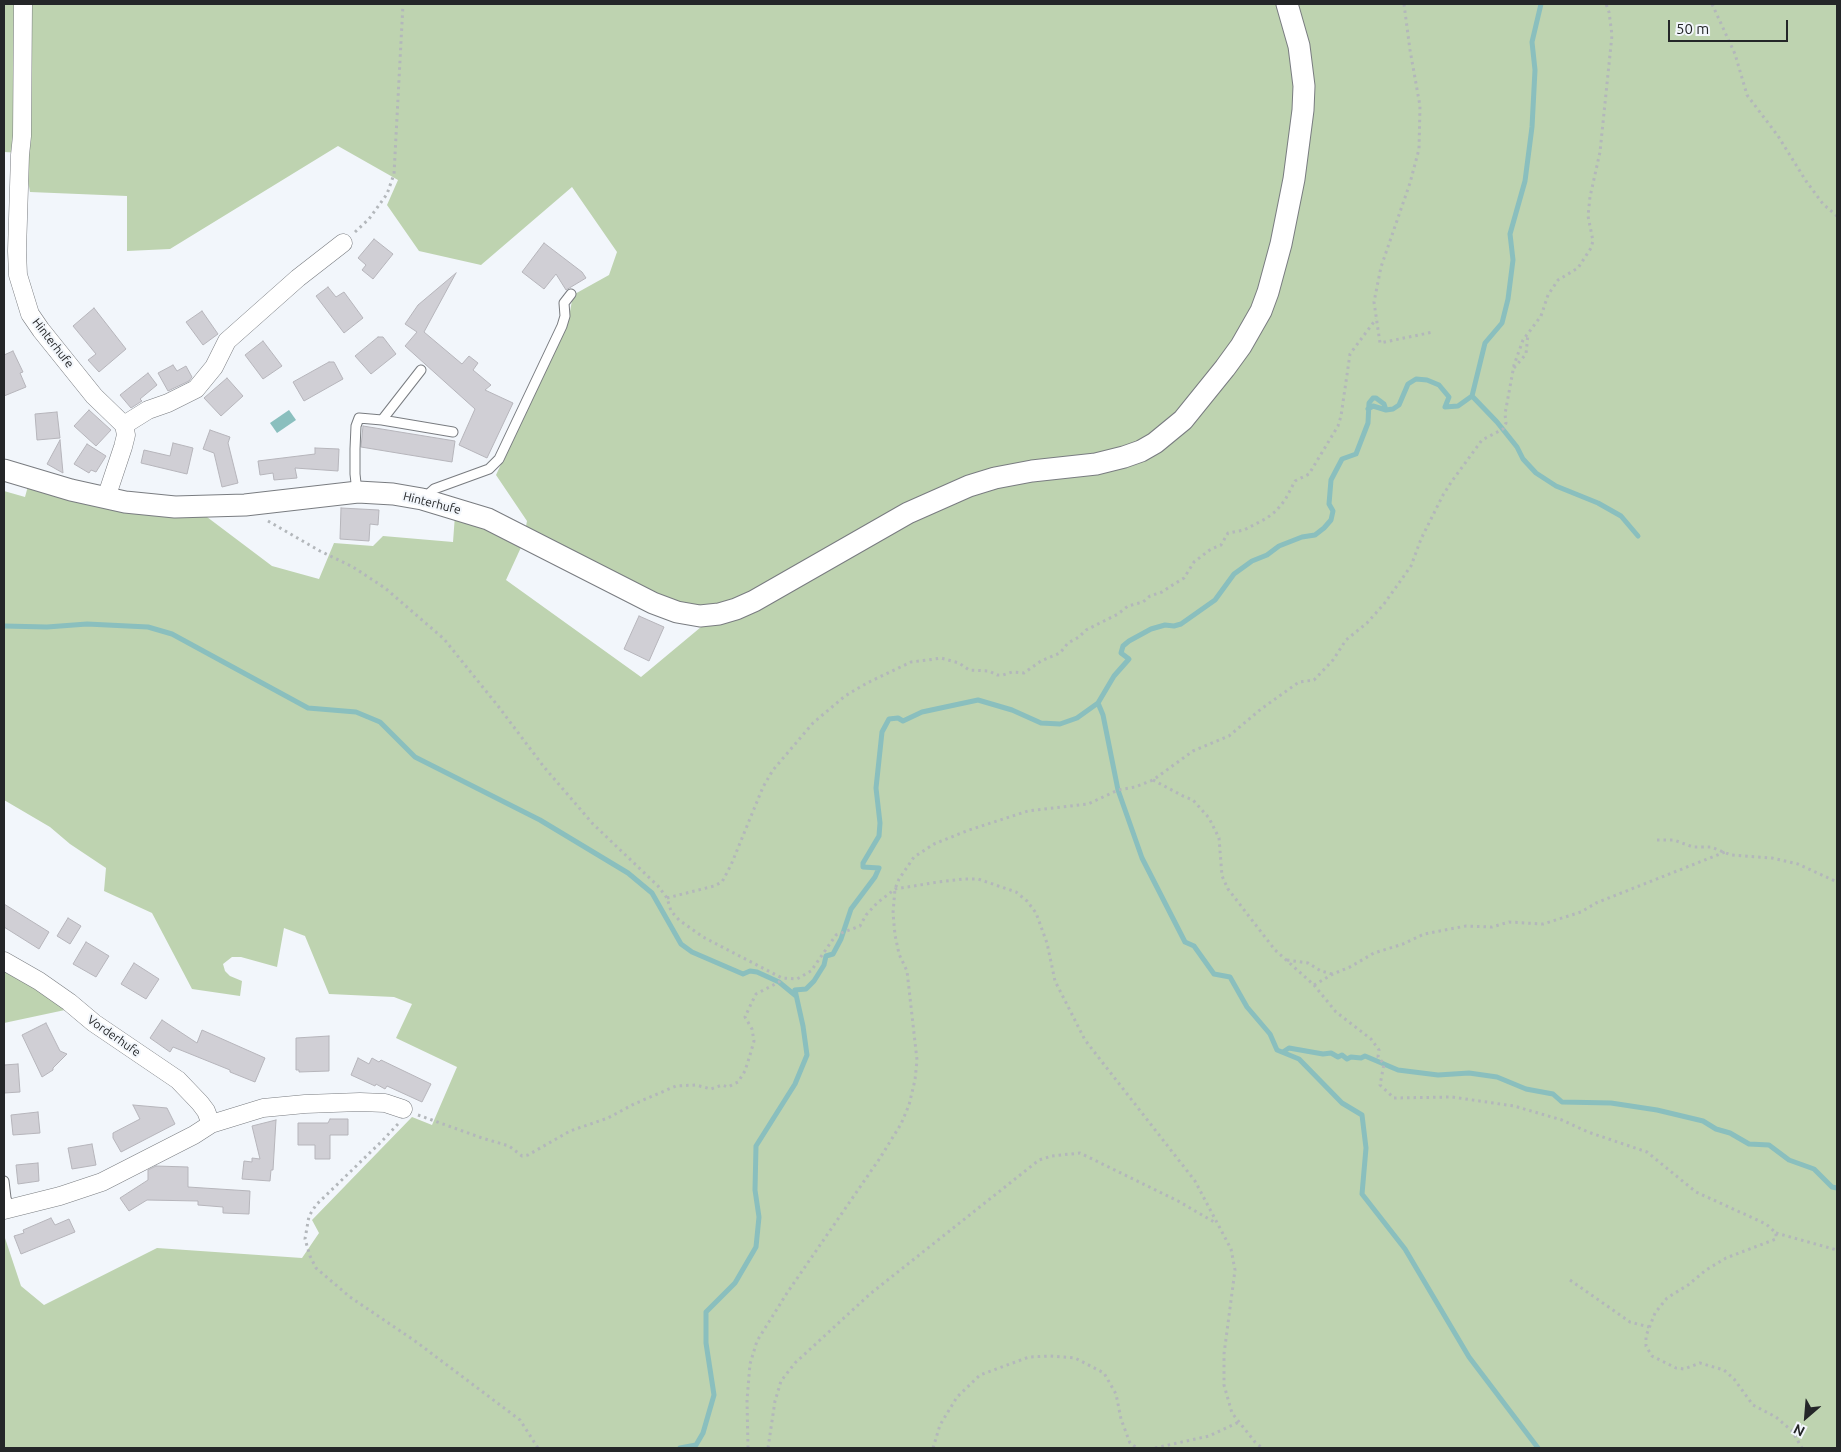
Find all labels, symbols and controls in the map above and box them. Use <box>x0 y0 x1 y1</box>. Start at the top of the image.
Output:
scale bar <box>1671 10 1791 42</box>
text: 50 m <box>1676 20 1709 37</box>
street label: Hinterhufe <box>29 315 77 371</box>
street label: Hinterhufe <box>402 489 462 517</box>
street label: Vorderhufe <box>85 1012 143 1060</box>
north arrow <box>1781 1392 1831 1442</box>
text: N <box>1791 1421 1807 1440</box>

